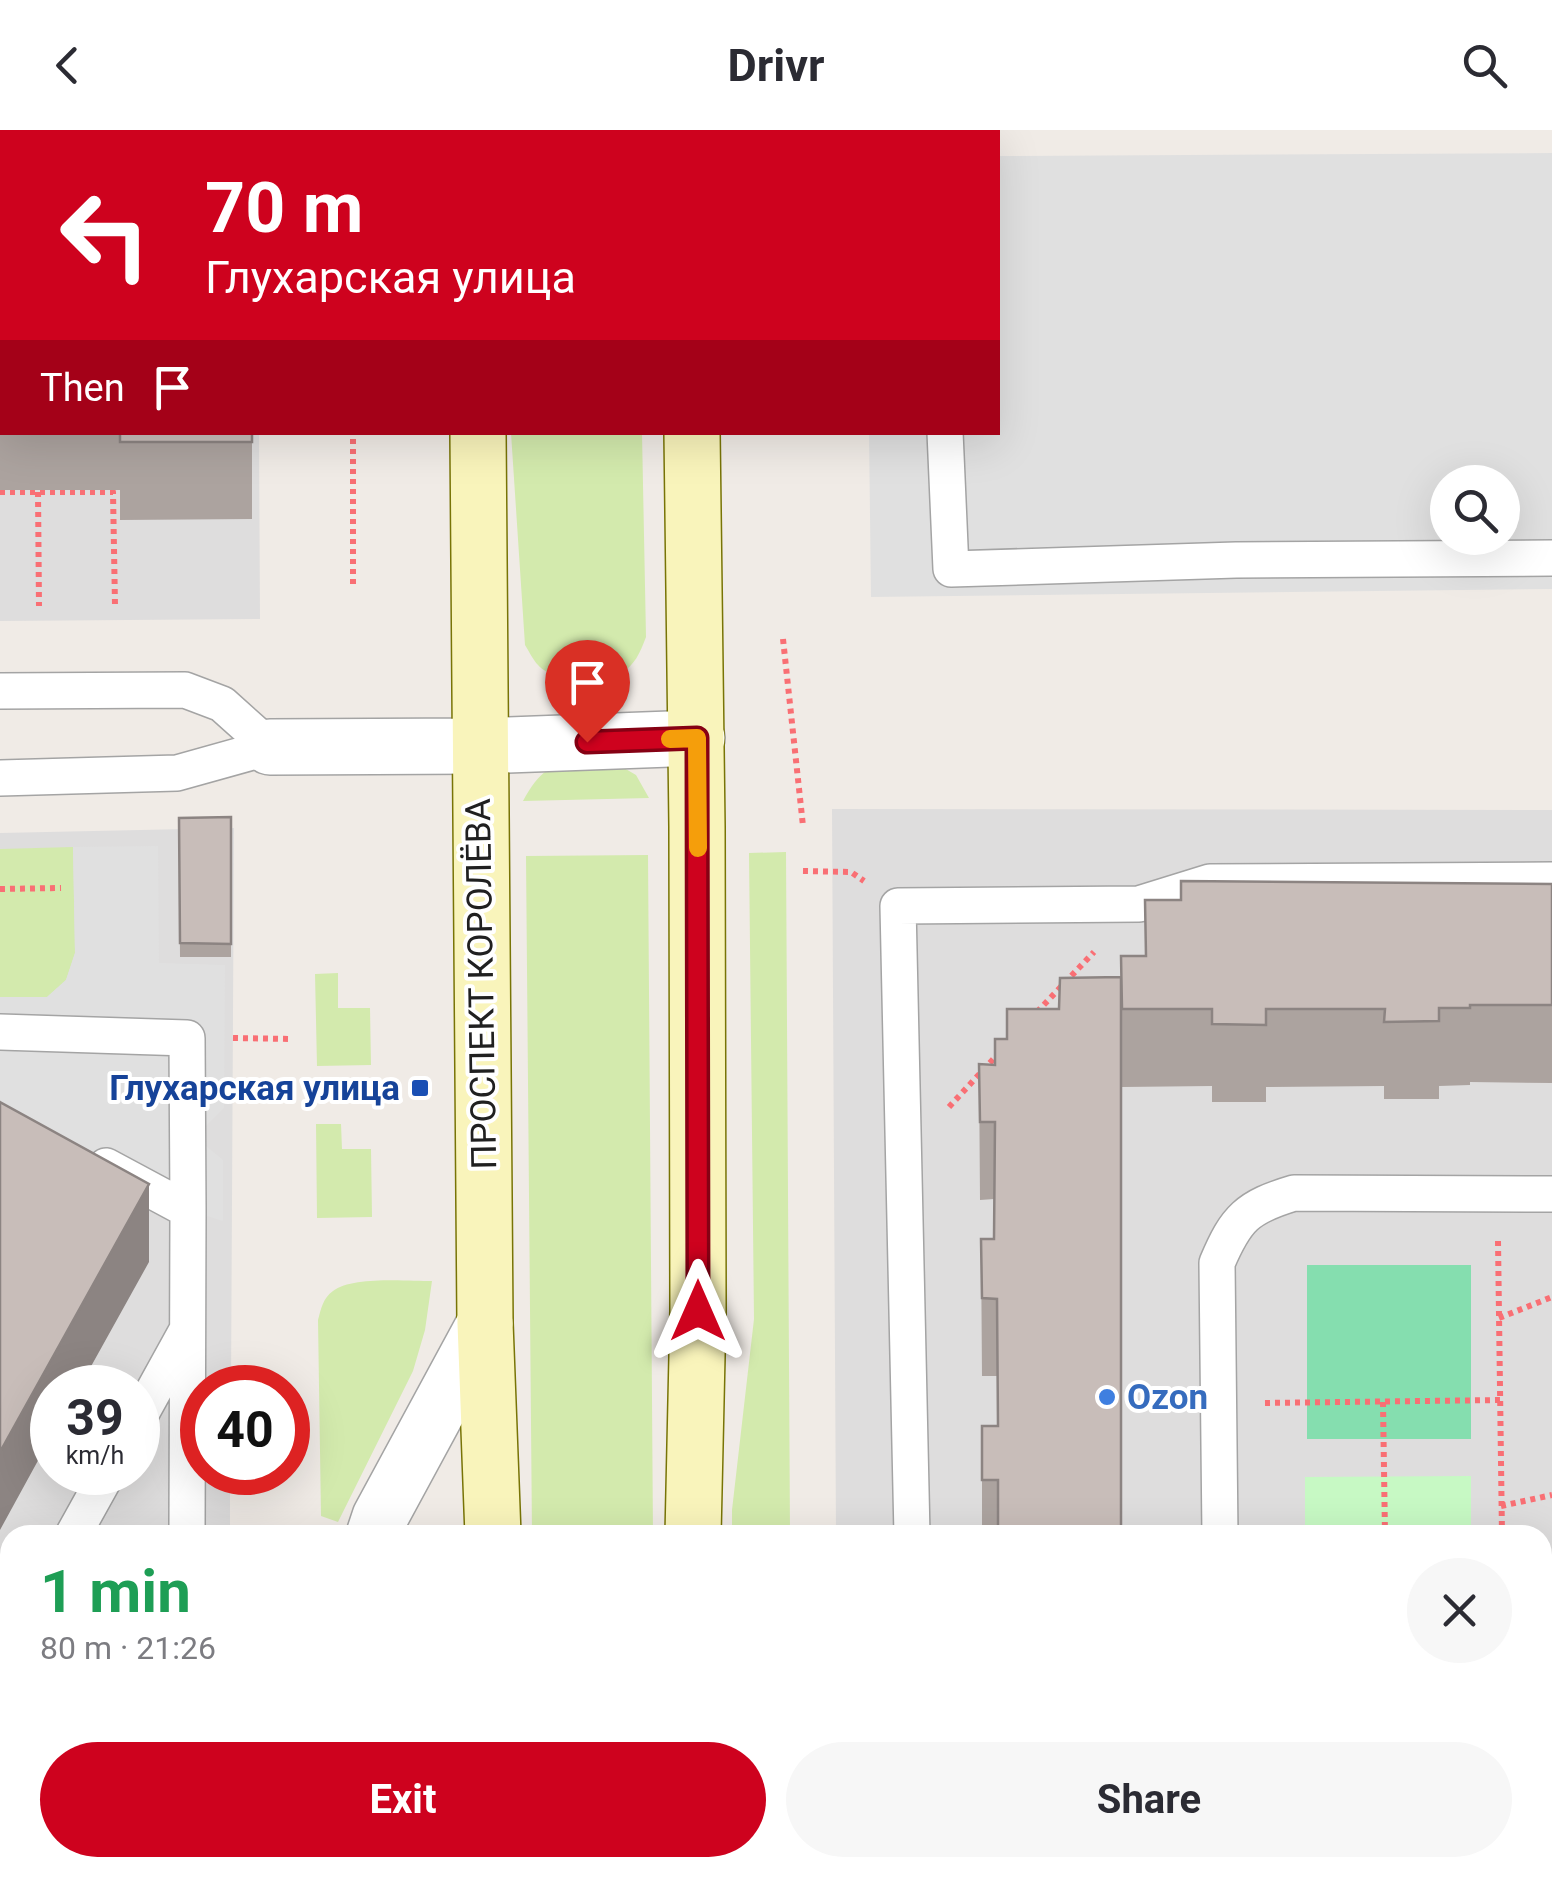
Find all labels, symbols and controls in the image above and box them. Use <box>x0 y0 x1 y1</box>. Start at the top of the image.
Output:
icon: back <box>40 38 95 93</box>
icon: search <box>1457 38 1512 93</box>
text: Drivr <box>728 39 824 92</box>
text: 70 m <box>205 167 363 249</box>
icon: left <box>40 170 170 300</box>
text: Глухарская улица <box>205 251 576 304</box>
icon: arrive <box>145 360 200 415</box>
text: Then <box>40 366 125 410</box>
map controls <box>1430 465 1520 555</box>
button: search <box>1430 465 1520 555</box>
pin <box>545 640 630 743</box>
icon: arrive <box>560 655 615 710</box>
street label: ПРОСПЕКТ КОРОЛЁВА <box>458 798 505 1170</box>
place label: Глухарская улица <box>109 1068 400 1109</box>
marker: Глухарская улица <box>409 1077 431 1099</box>
position arrow <box>646 1259 750 1363</box>
speed limit sign: 40 <box>180 1365 310 1495</box>
place label: Ozon <box>1127 1377 1208 1418</box>
marker: Ozon <box>1096 1386 1118 1408</box>
text: 39 <box>66 1389 124 1447</box>
text: km/h <box>66 1441 124 1470</box>
text: 1 min <box>40 1556 191 1627</box>
button: close <box>1407 1558 1512 1663</box>
text: 80 m · 21:26 <box>40 1629 216 1667</box>
button: Exit <box>40 1742 766 1857</box>
button: Share <box>786 1742 1512 1857</box>

